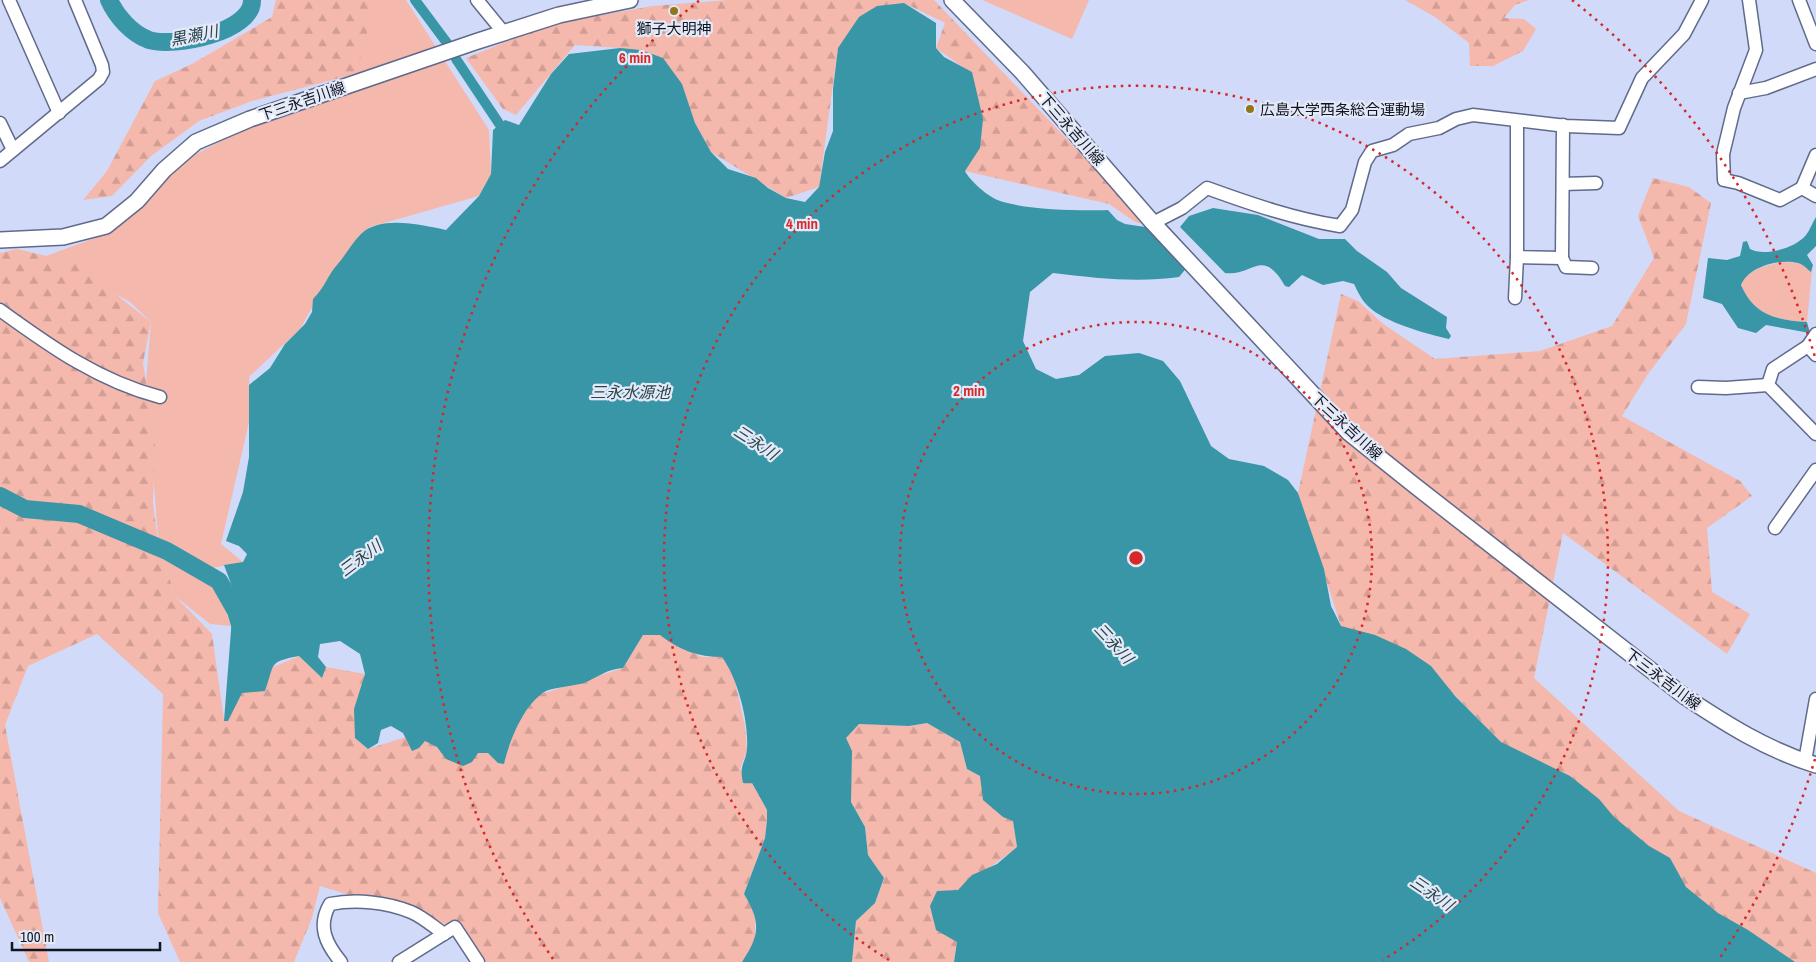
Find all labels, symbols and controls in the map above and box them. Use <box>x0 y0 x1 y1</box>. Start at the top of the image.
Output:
marker: 獅子大明神 <box>668 5 680 17</box>
place label: 獅子大明神 <box>636 18 712 39</box>
water label: 黒瀬川 <box>168 19 222 50</box>
text: 6 min <box>619 47 651 68</box>
street label: 下三永吉川線 <box>256 76 348 126</box>
street label: 下三永吉川線 <box>1035 88 1109 170</box>
place label: 広島大学西条総合運動場 <box>1260 99 1425 120</box>
marker: 広島大学西条総合運動場 <box>1244 103 1256 115</box>
text: 4 min <box>786 213 818 234</box>
text: 2 min <box>953 380 985 401</box>
water label: 三永水源池 <box>590 381 672 403</box>
street label: 下三永吉川線 <box>1307 388 1387 464</box>
water label: 三永川 <box>730 420 784 465</box>
water label: 三永川 <box>334 534 387 581</box>
centre of rings <box>1127 549 1145 567</box>
water label: 三永川 <box>1090 618 1140 670</box>
street label: 下三永吉川線 <box>1621 644 1705 714</box>
water label: 三永川 <box>1406 870 1460 917</box>
scale bar <box>12 920 160 952</box>
text: 100 m <box>20 926 54 947</box>

